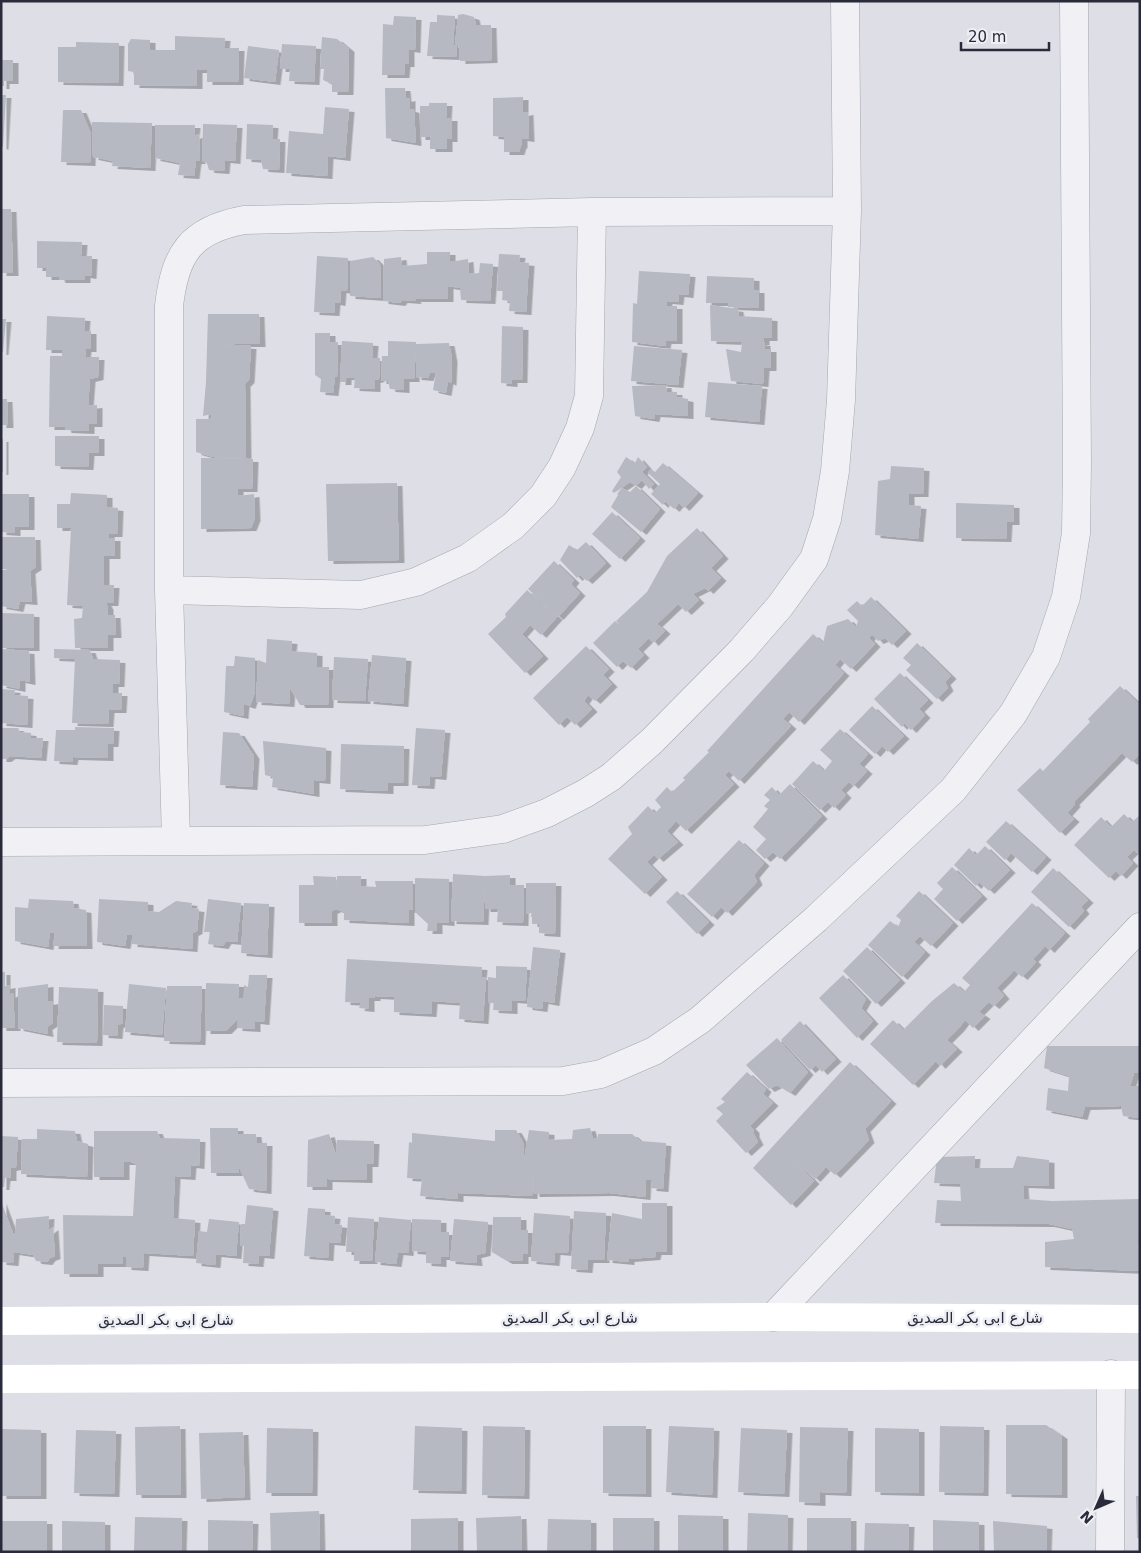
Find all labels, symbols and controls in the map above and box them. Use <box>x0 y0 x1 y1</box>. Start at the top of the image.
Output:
scale bar <box>961 20 1048 52</box>
text: 20 m <box>968 28 1006 46</box>
street label: شارع ابى بكر الصديق <box>502 1309 638 1327</box>
street label: شارع ابى بكر الصديق <box>907 1309 1043 1327</box>
street label: شارع ابى بكر الصديق <box>98 1311 234 1329</box>
north arrow <box>1071 1483 1121 1533</box>
text: N <box>1077 1507 1097 1527</box>

